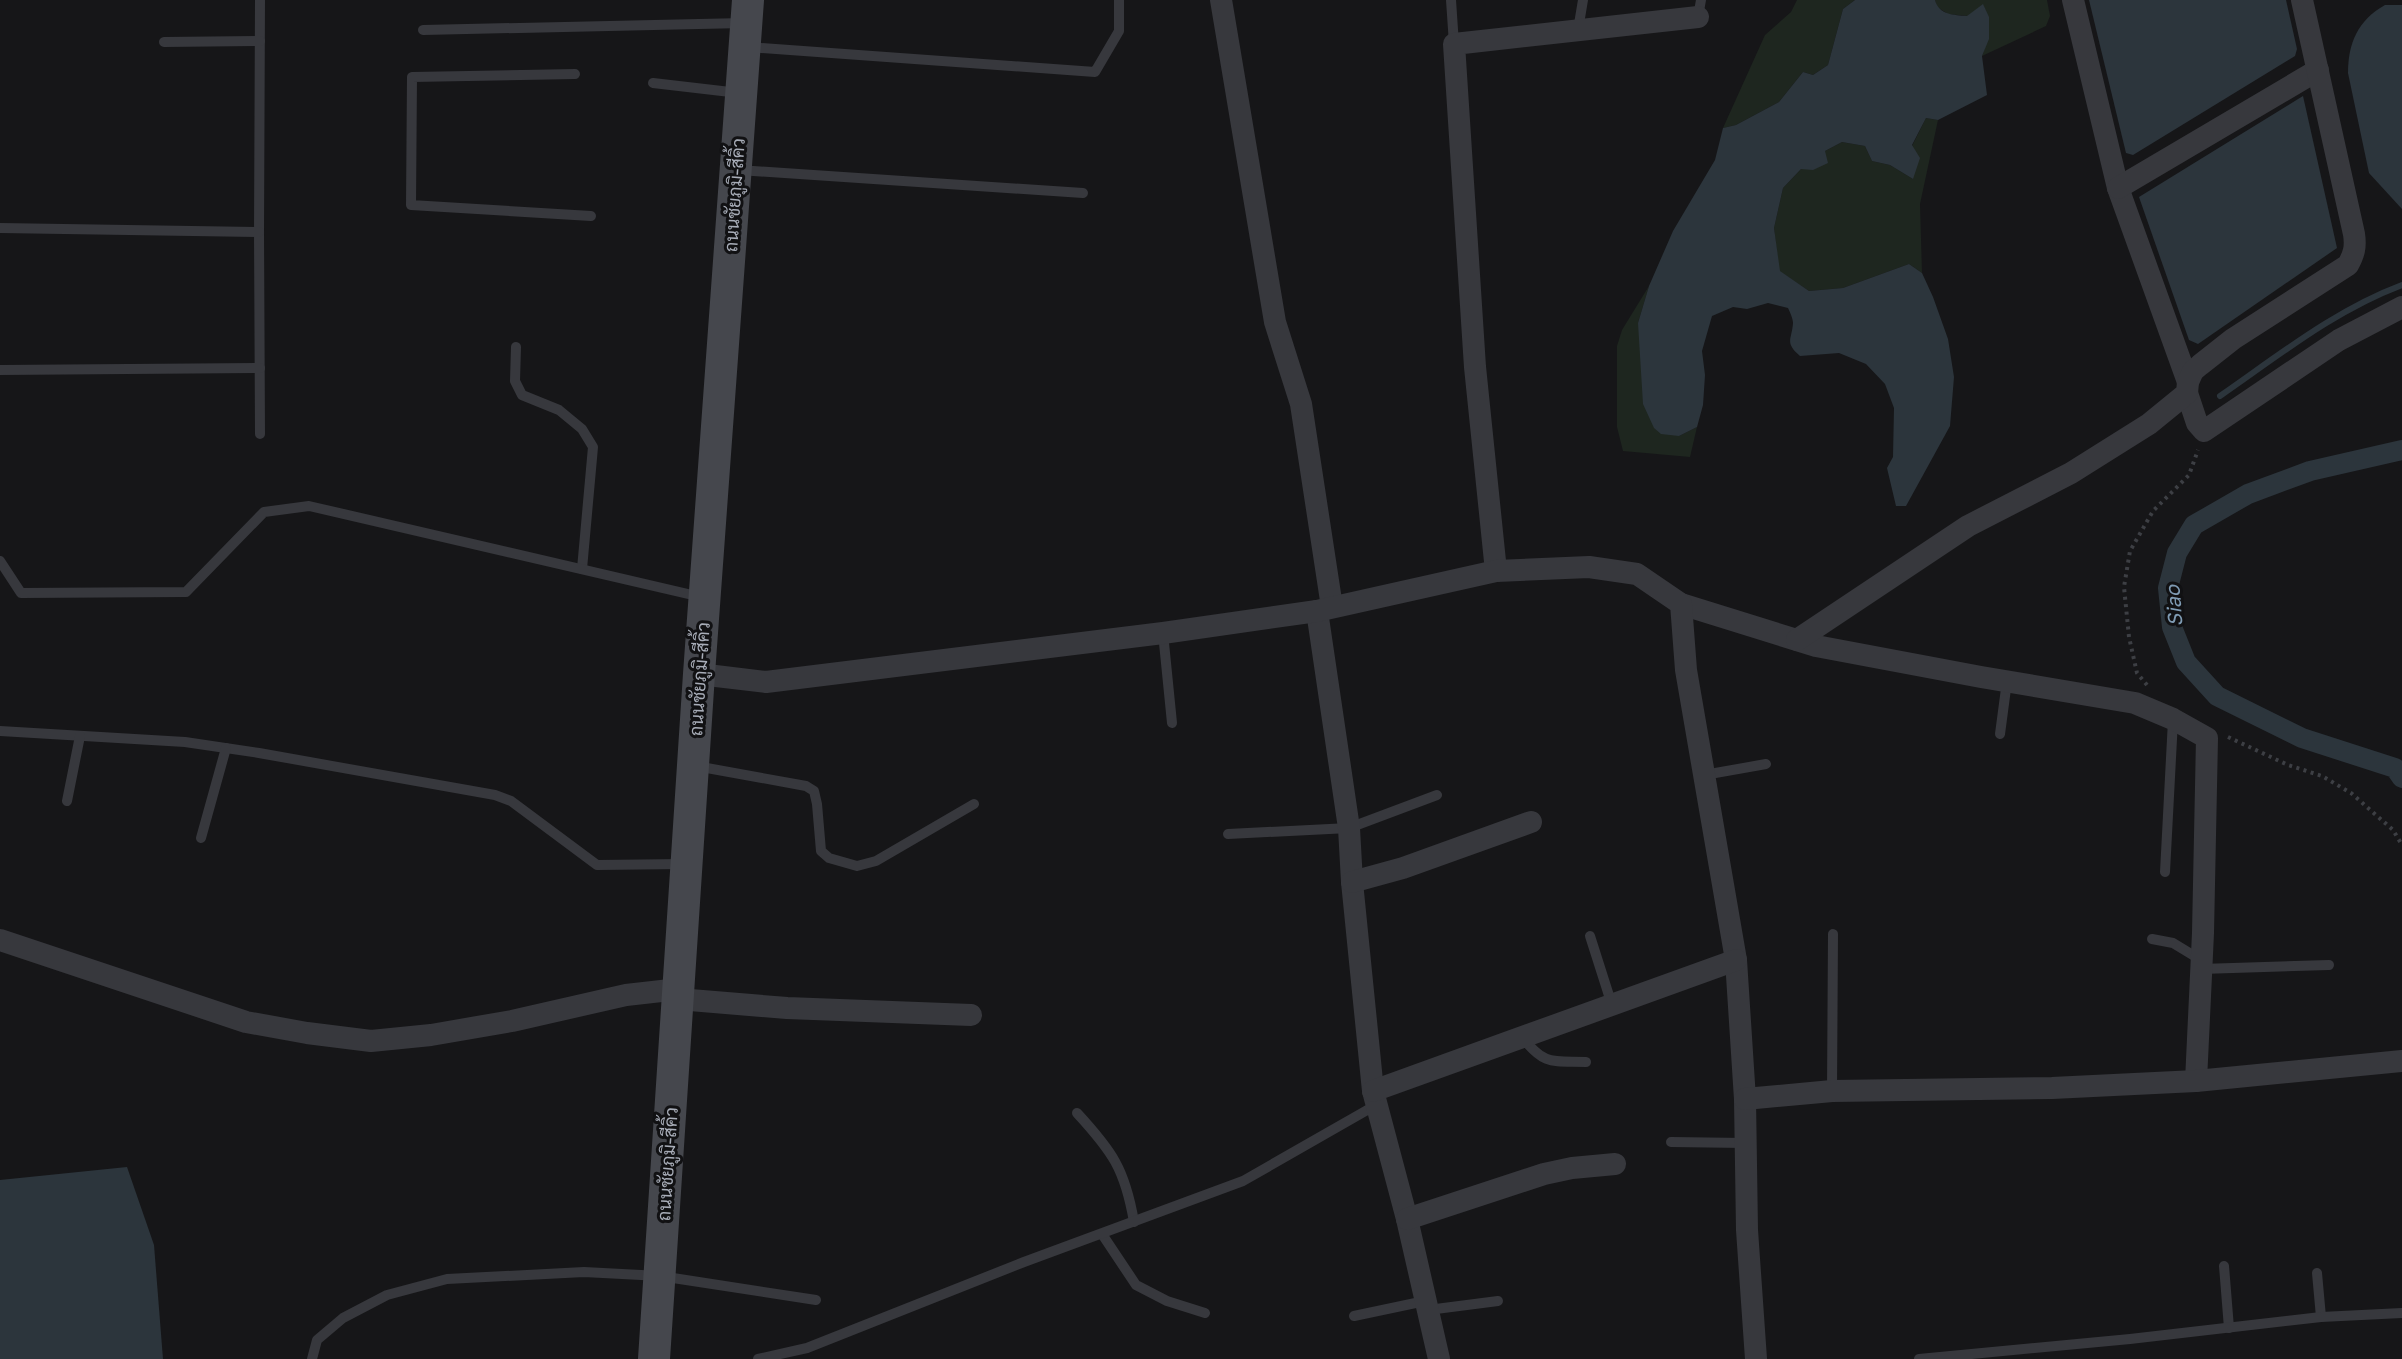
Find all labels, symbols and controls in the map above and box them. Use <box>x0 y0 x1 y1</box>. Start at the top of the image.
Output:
street label: ถนนชัยภูมิ-สีคิ้ว <box>716 137 752 253</box>
water label: Siao <box>2160 583 2186 628</box>
street label: ถนนชัยภูมิ-สีคิ้ว <box>681 621 717 737</box>
street label: ถนนชัยภูมิ-สีคิ้ว <box>649 1106 685 1222</box>

